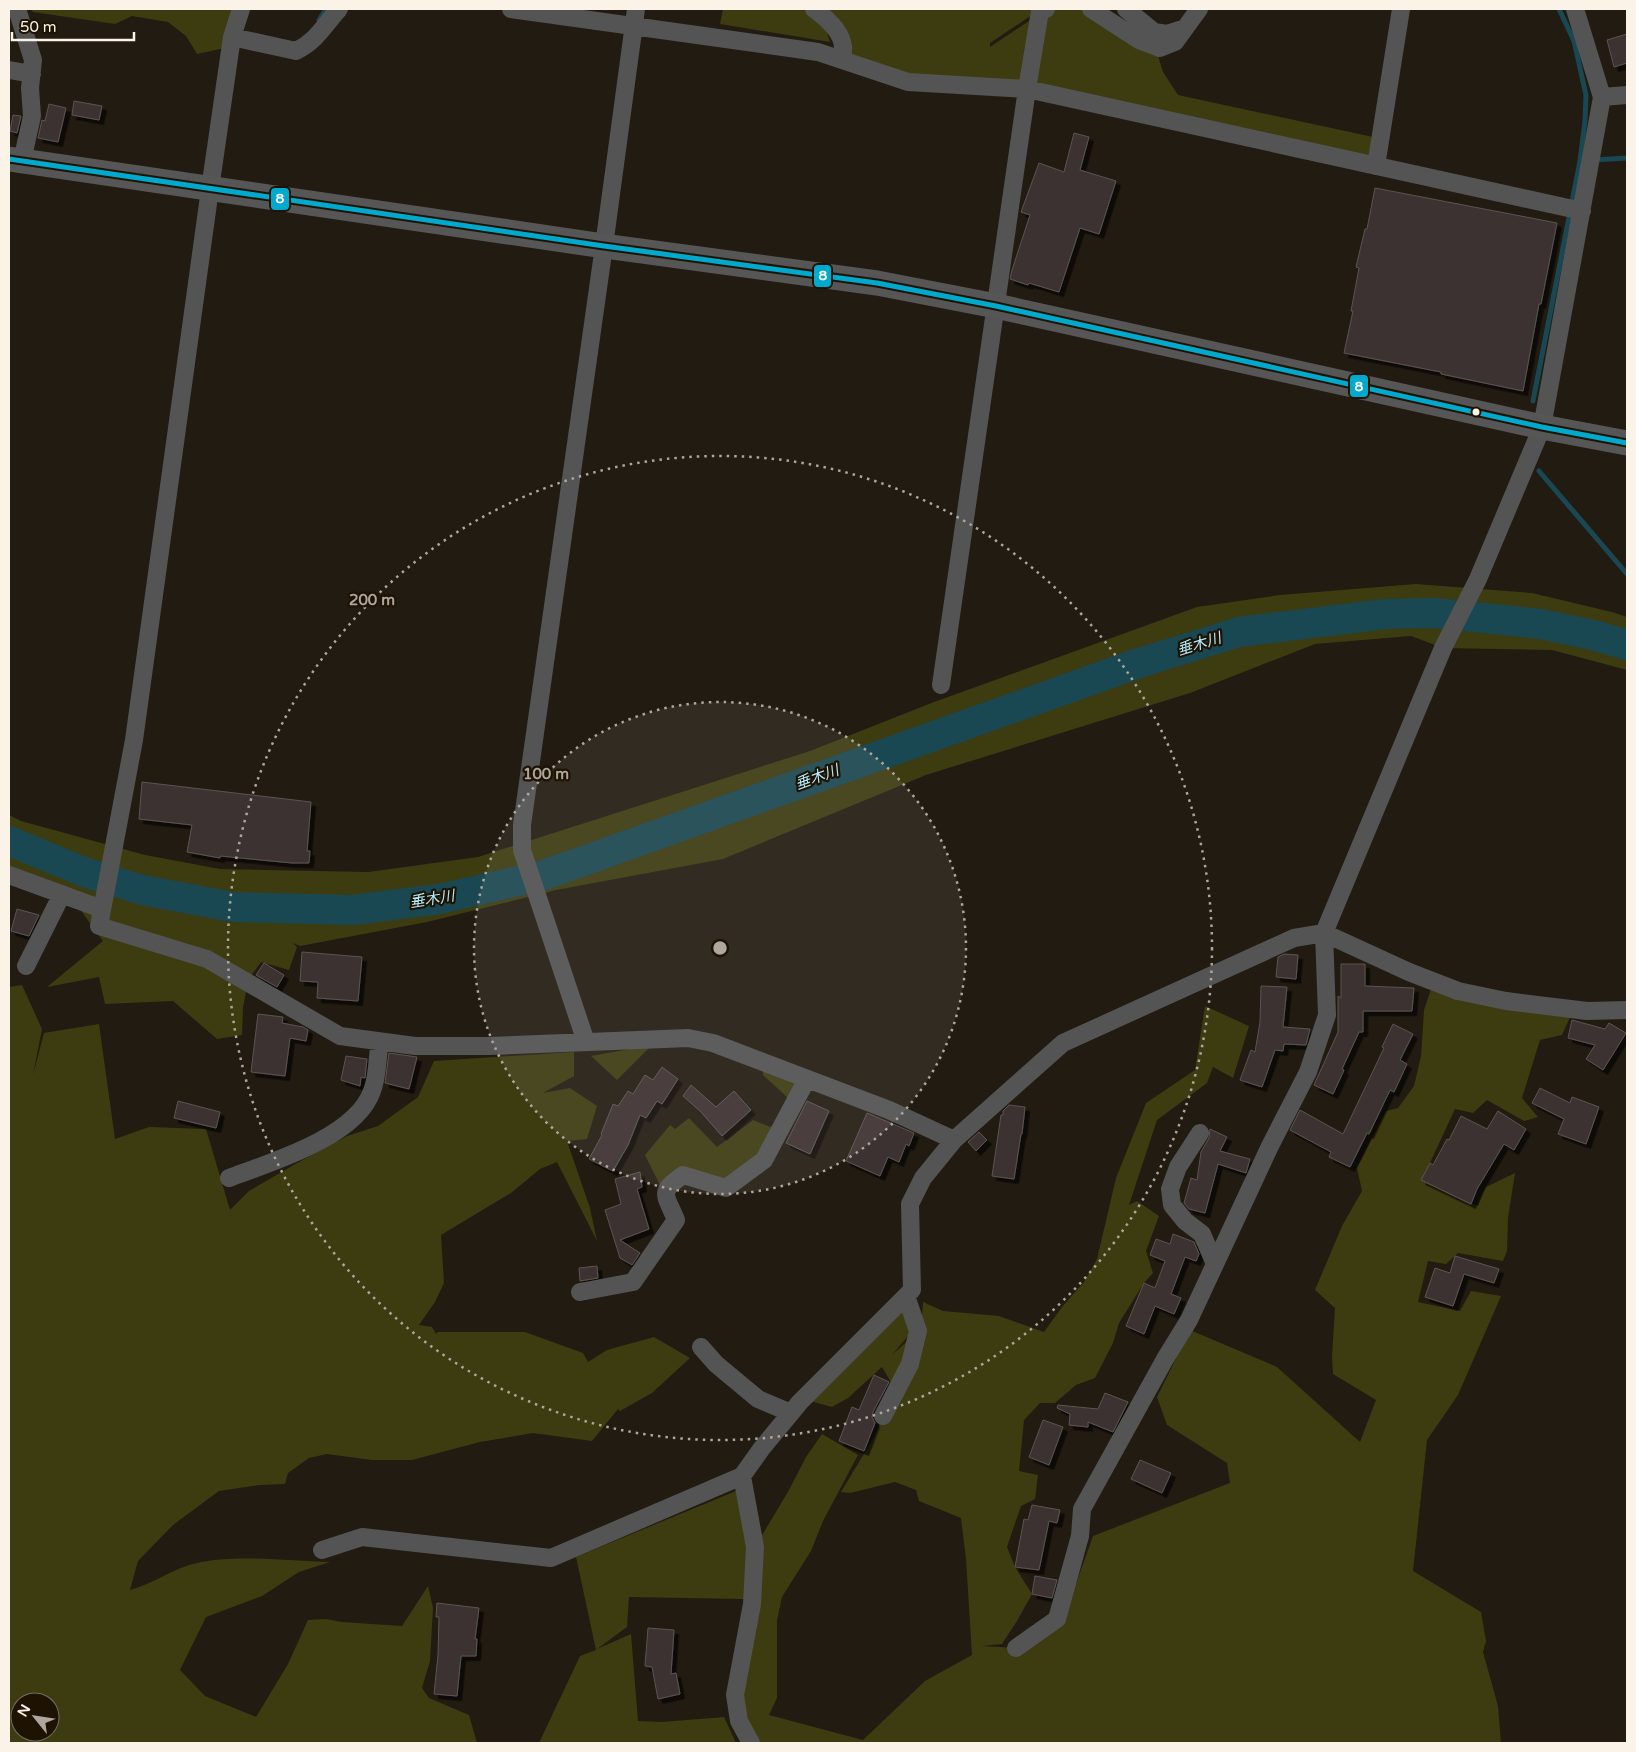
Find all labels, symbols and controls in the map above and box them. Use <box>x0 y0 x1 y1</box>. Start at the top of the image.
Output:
scale bar <box>12 10 135 42</box>
text: 50 m <box>20 18 57 36</box>
line badge: 8 <box>270 187 290 211</box>
text: 8 <box>276 190 285 207</box>
line badge: 8 <box>813 264 832 288</box>
text: 8 <box>819 267 828 284</box>
line badge: 8 <box>1349 374 1369 398</box>
text: 8 <box>1355 378 1364 395</box>
unlabelled marker <box>1471 407 1481 417</box>
text: 200 m <box>349 591 395 609</box>
water label: 垂木川 <box>1175 628 1225 659</box>
water label: 垂木川 <box>793 760 843 793</box>
text: 100 m <box>523 765 569 783</box>
water label: 垂木川 <box>408 886 458 911</box>
centre of rings <box>711 939 729 957</box>
north arrow <box>10 1692 60 1742</box>
text: N <box>14 1702 34 1720</box>

